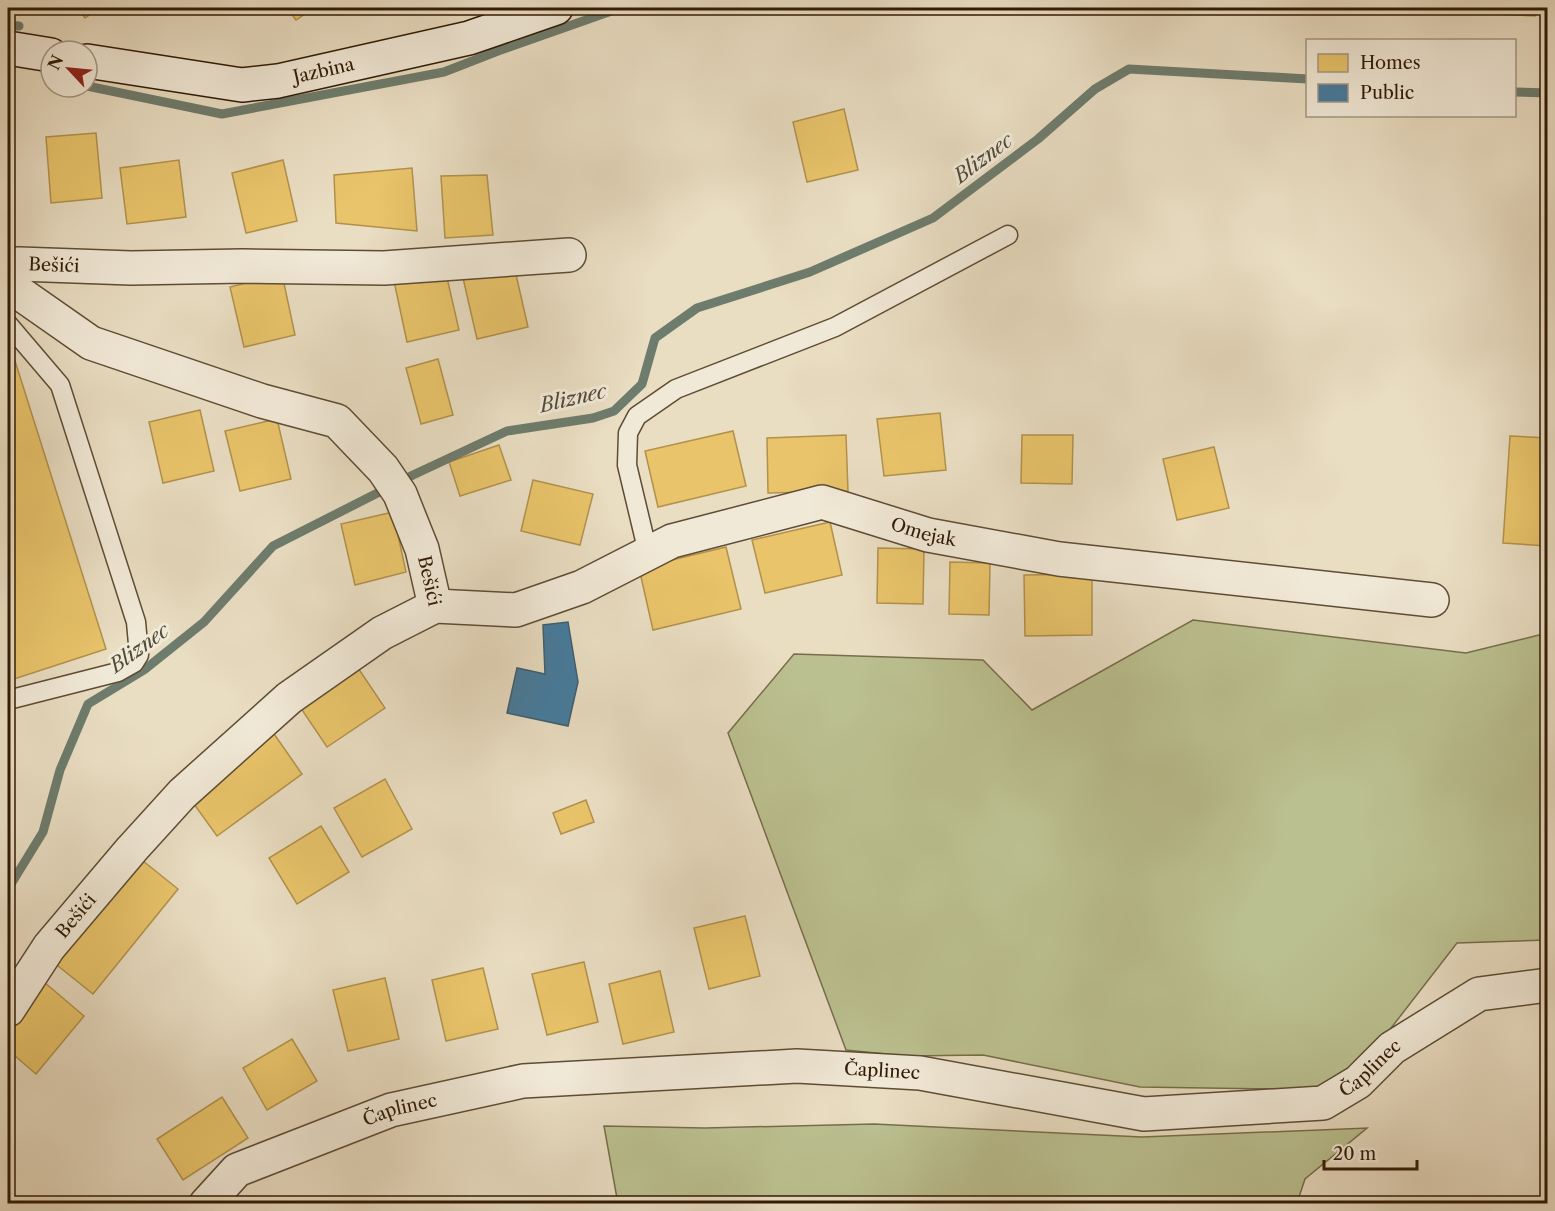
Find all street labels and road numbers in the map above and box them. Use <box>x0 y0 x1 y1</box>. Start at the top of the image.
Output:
street label: Jazbina <box>288 53 357 89</box>
street label: Bešići <box>28 253 80 277</box>
street label: Omejak <box>888 513 959 551</box>
street label: Bešići <box>413 553 446 609</box>
street label: Bešići <box>51 889 101 943</box>
street label: Čaplinec <box>1334 1034 1405 1102</box>
street label: Čaplinec <box>843 1056 921 1084</box>
street label: Čaplinec <box>359 1089 439 1131</box>

